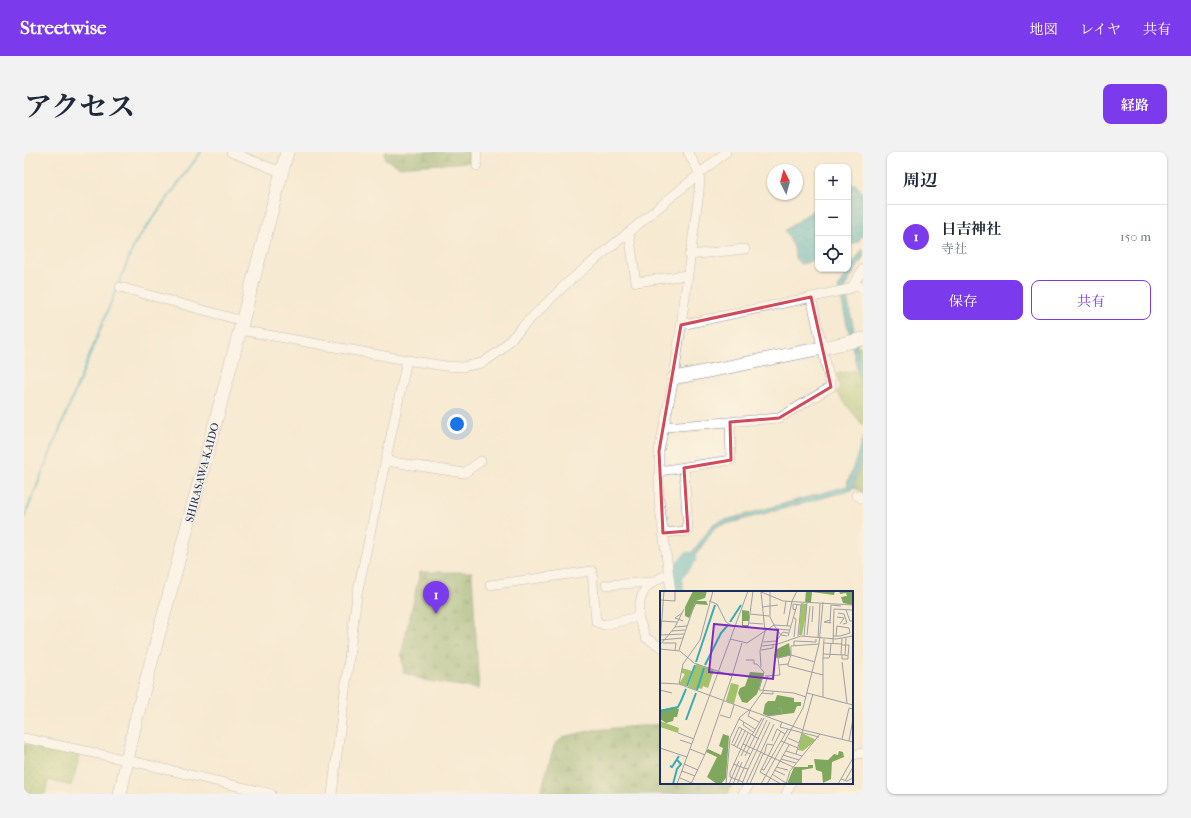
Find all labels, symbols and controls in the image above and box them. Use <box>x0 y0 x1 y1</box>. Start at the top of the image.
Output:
text: Streetwise <box>20 17 106 39</box>
text: 地図 <box>1030 21 1058 38</box>
text: レイヤ <box>1080 21 1121 38</box>
text: 共有 <box>1143 21 1171 38</box>
button: 経路 <box>1103 84 1167 124</box>
text: アクセス <box>24 90 135 123</box>
north arrow <box>767 164 803 200</box>
map controls <box>815 164 851 272</box>
button: + <box>815 164 851 200</box>
text: 周辺 <box>903 170 937 190</box>
button: − <box>815 200 851 236</box>
text: 日吉神社 <box>941 220 1001 238</box>
text: 1 <box>914 229 918 244</box>
text: 150 m <box>1120 229 1151 244</box>
button: locate <box>815 236 851 272</box>
text: 寺社 <box>941 241 967 256</box>
button: 保存 <box>903 280 1023 320</box>
button: 共有 <box>1031 280 1151 320</box>
your location <box>447 414 467 434</box>
street label: SHIRASAWA-KAIDO <box>182 421 222 524</box>
pin: 1 <box>423 581 449 614</box>
inset map <box>660 591 853 784</box>

